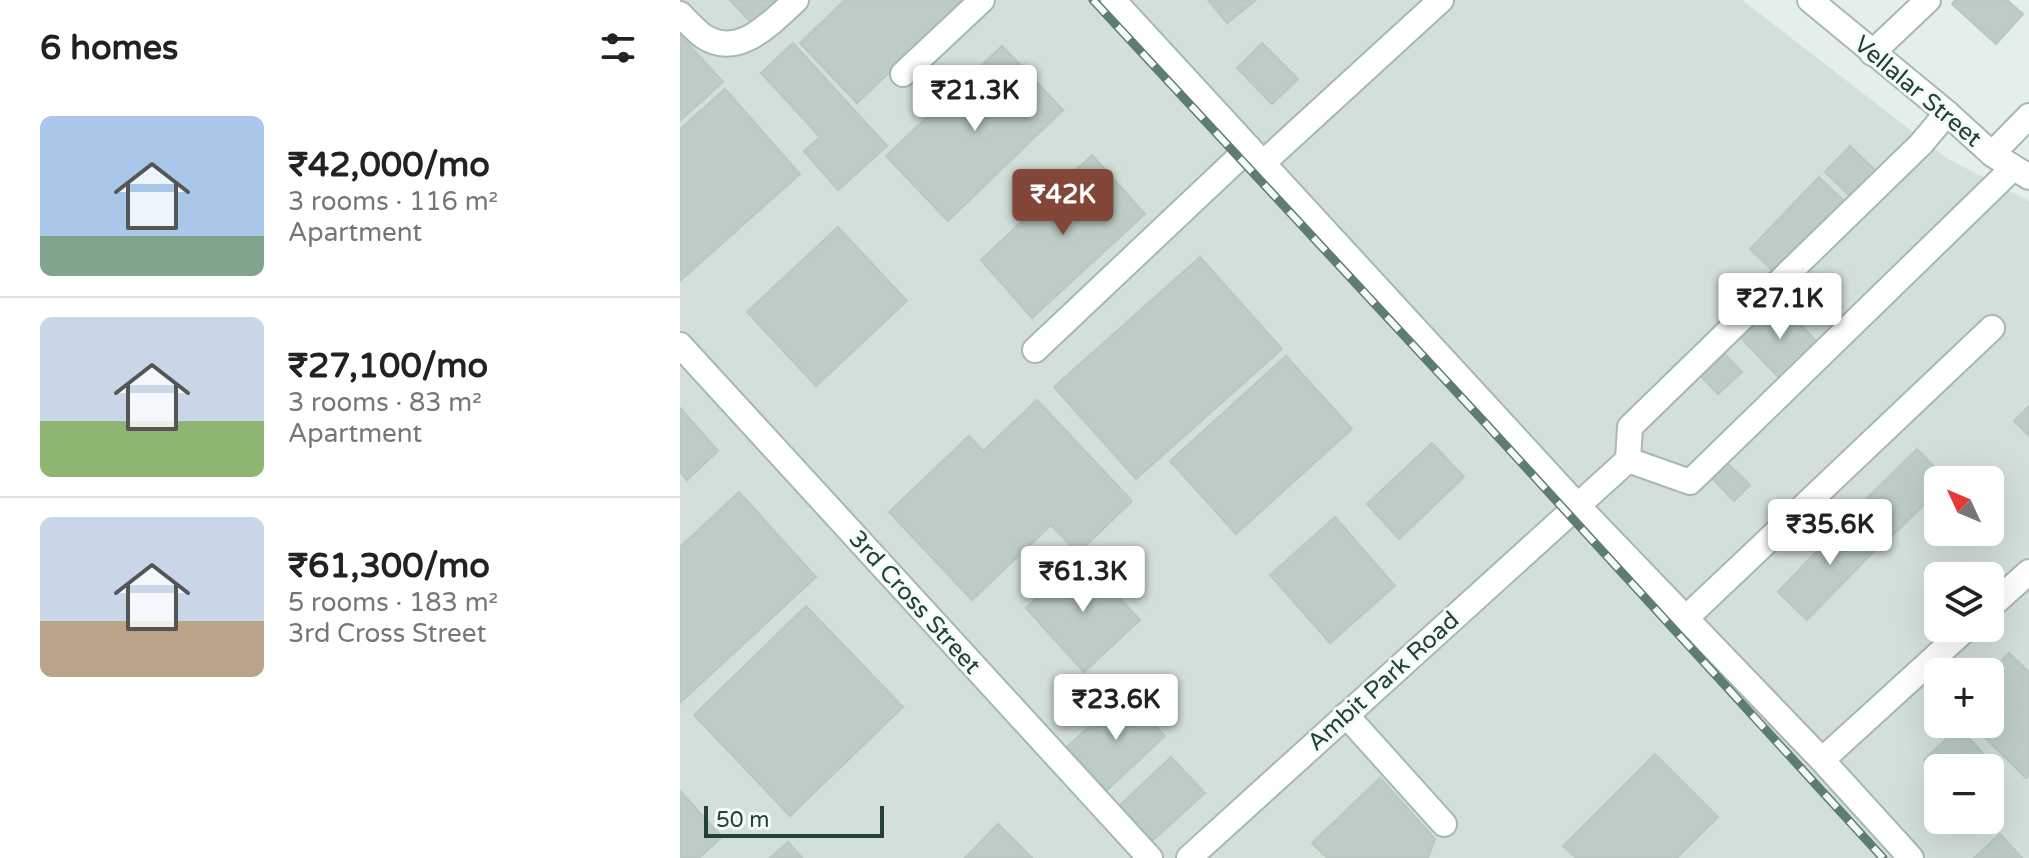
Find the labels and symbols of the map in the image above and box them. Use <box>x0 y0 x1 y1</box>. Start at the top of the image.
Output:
street label: Vellalar Street <box>1848 30 1987 153</box>
pin: ₹21.3K <box>910 65 1040 133</box>
pin: ₹42K <box>1016 169 1110 237</box>
pin: ₹27.1K <box>1715 273 1845 341</box>
north arrow <box>1924 466 2004 546</box>
pin: ₹35.6K <box>1765 499 1895 567</box>
street label: 3rd Cross Street <box>843 525 987 680</box>
pin: ₹61.3K <box>1018 546 1148 614</box>
street label: Ambit Park Road <box>1301 606 1465 757</box>
pin: ₹23.6K <box>1051 674 1181 742</box>
scale bar <box>704 802 884 838</box>

